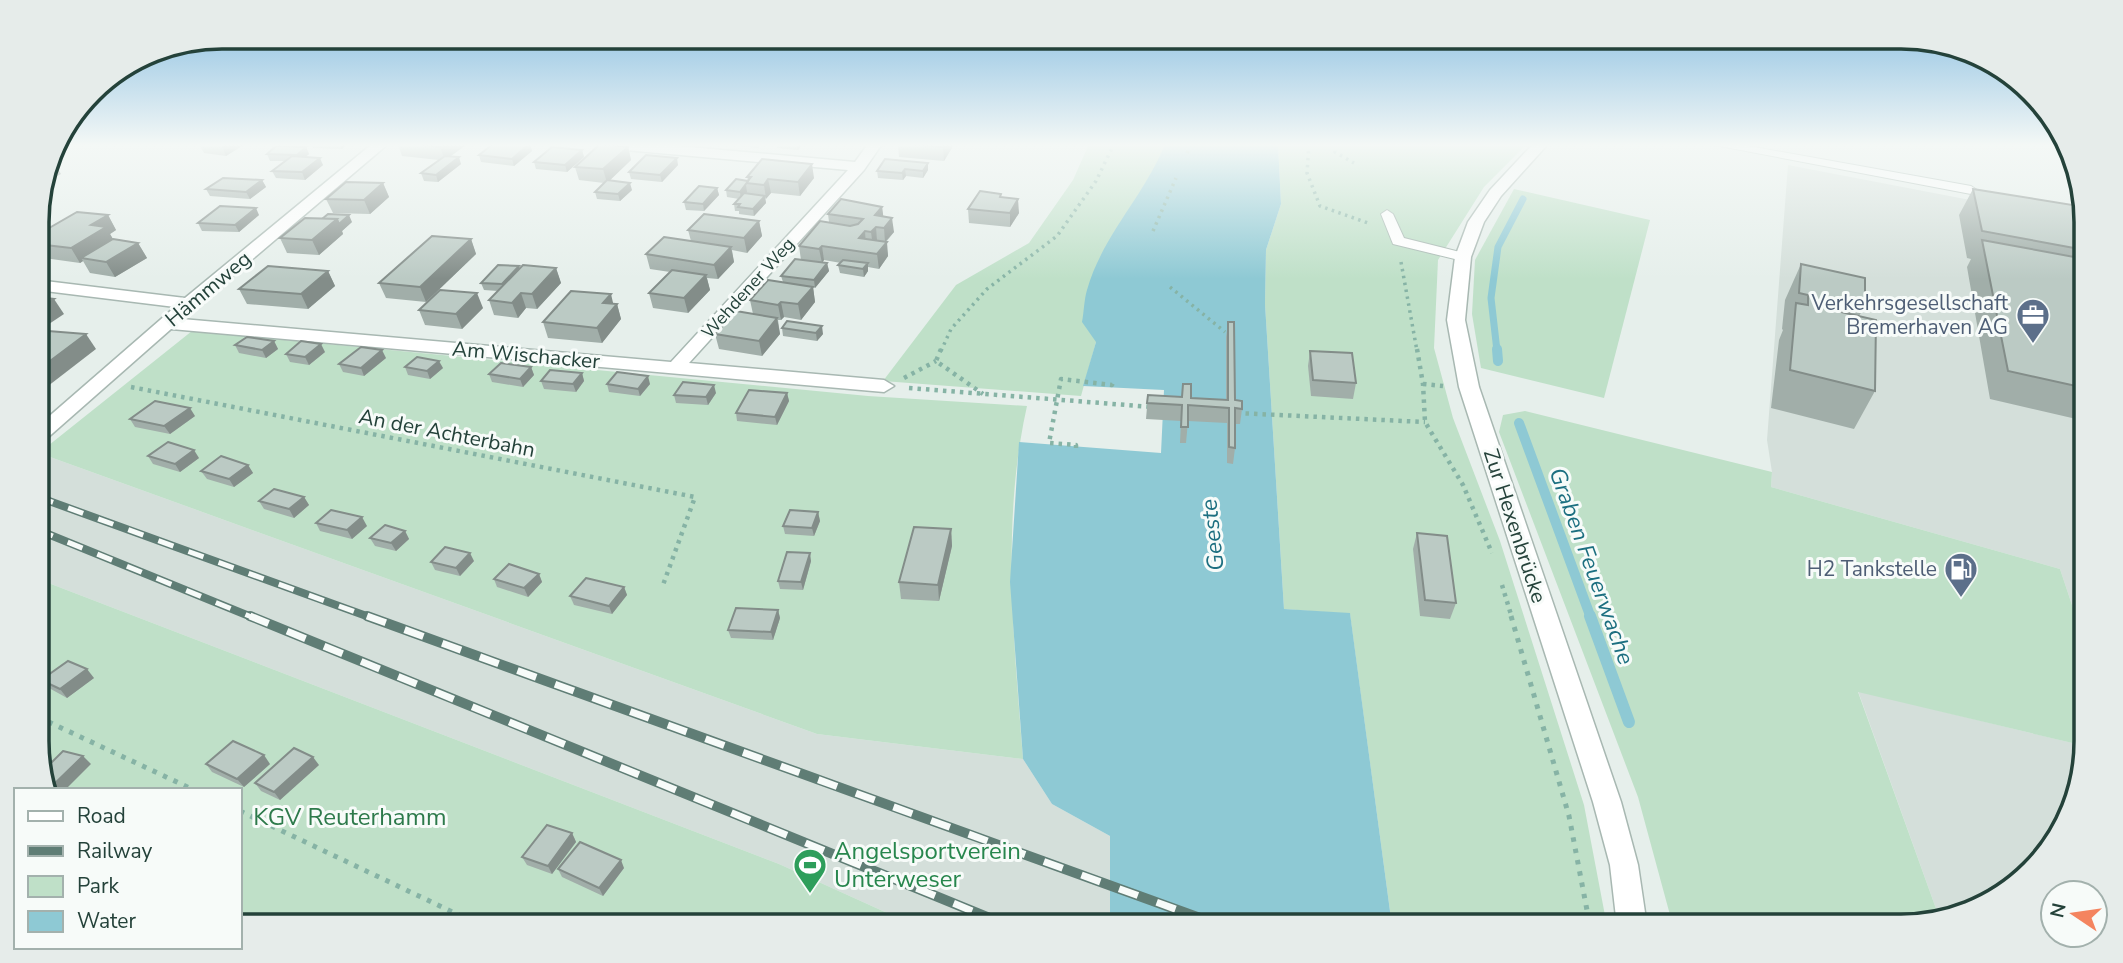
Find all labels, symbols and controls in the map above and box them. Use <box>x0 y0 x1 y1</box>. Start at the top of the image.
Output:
street label: Wehdener Weg <box>696 232 800 344</box>
street label: Hämmweg <box>159 245 257 333</box>
place label: Verkehrsgesellschaft Bremerhaven AG <box>1810 289 2009 341</box>
office icon: Verkehrsgesellschaft Bremerhaven AG <box>2014 296 2052 345</box>
street label: Am Wischacker <box>451 335 602 375</box>
street label: An der Achterbahn <box>356 402 538 464</box>
street label: Zur Hexenbrücke <box>1477 445 1553 607</box>
water label: Graben Feuerwache <box>1542 463 1642 669</box>
water label: Geeste <box>1193 497 1232 573</box>
fuel station icon: H2 Tankstelle <box>1942 550 1980 599</box>
place label: H2 Tankstelle <box>1807 555 1937 583</box>
legend <box>14 788 242 949</box>
park label: KGV Reuterhamm <box>253 801 447 833</box>
text: Road <box>77 802 126 830</box>
place label: Angelsportverein Unterweser <box>834 835 1021 895</box>
text: Railway <box>77 837 152 865</box>
sports icon: Angelsportverein Unterweser <box>791 846 829 895</box>
text: Park <box>77 872 119 900</box>
north arrow <box>2039 879 2109 949</box>
text: N <box>2044 901 2073 920</box>
text: Water <box>77 907 136 935</box>

